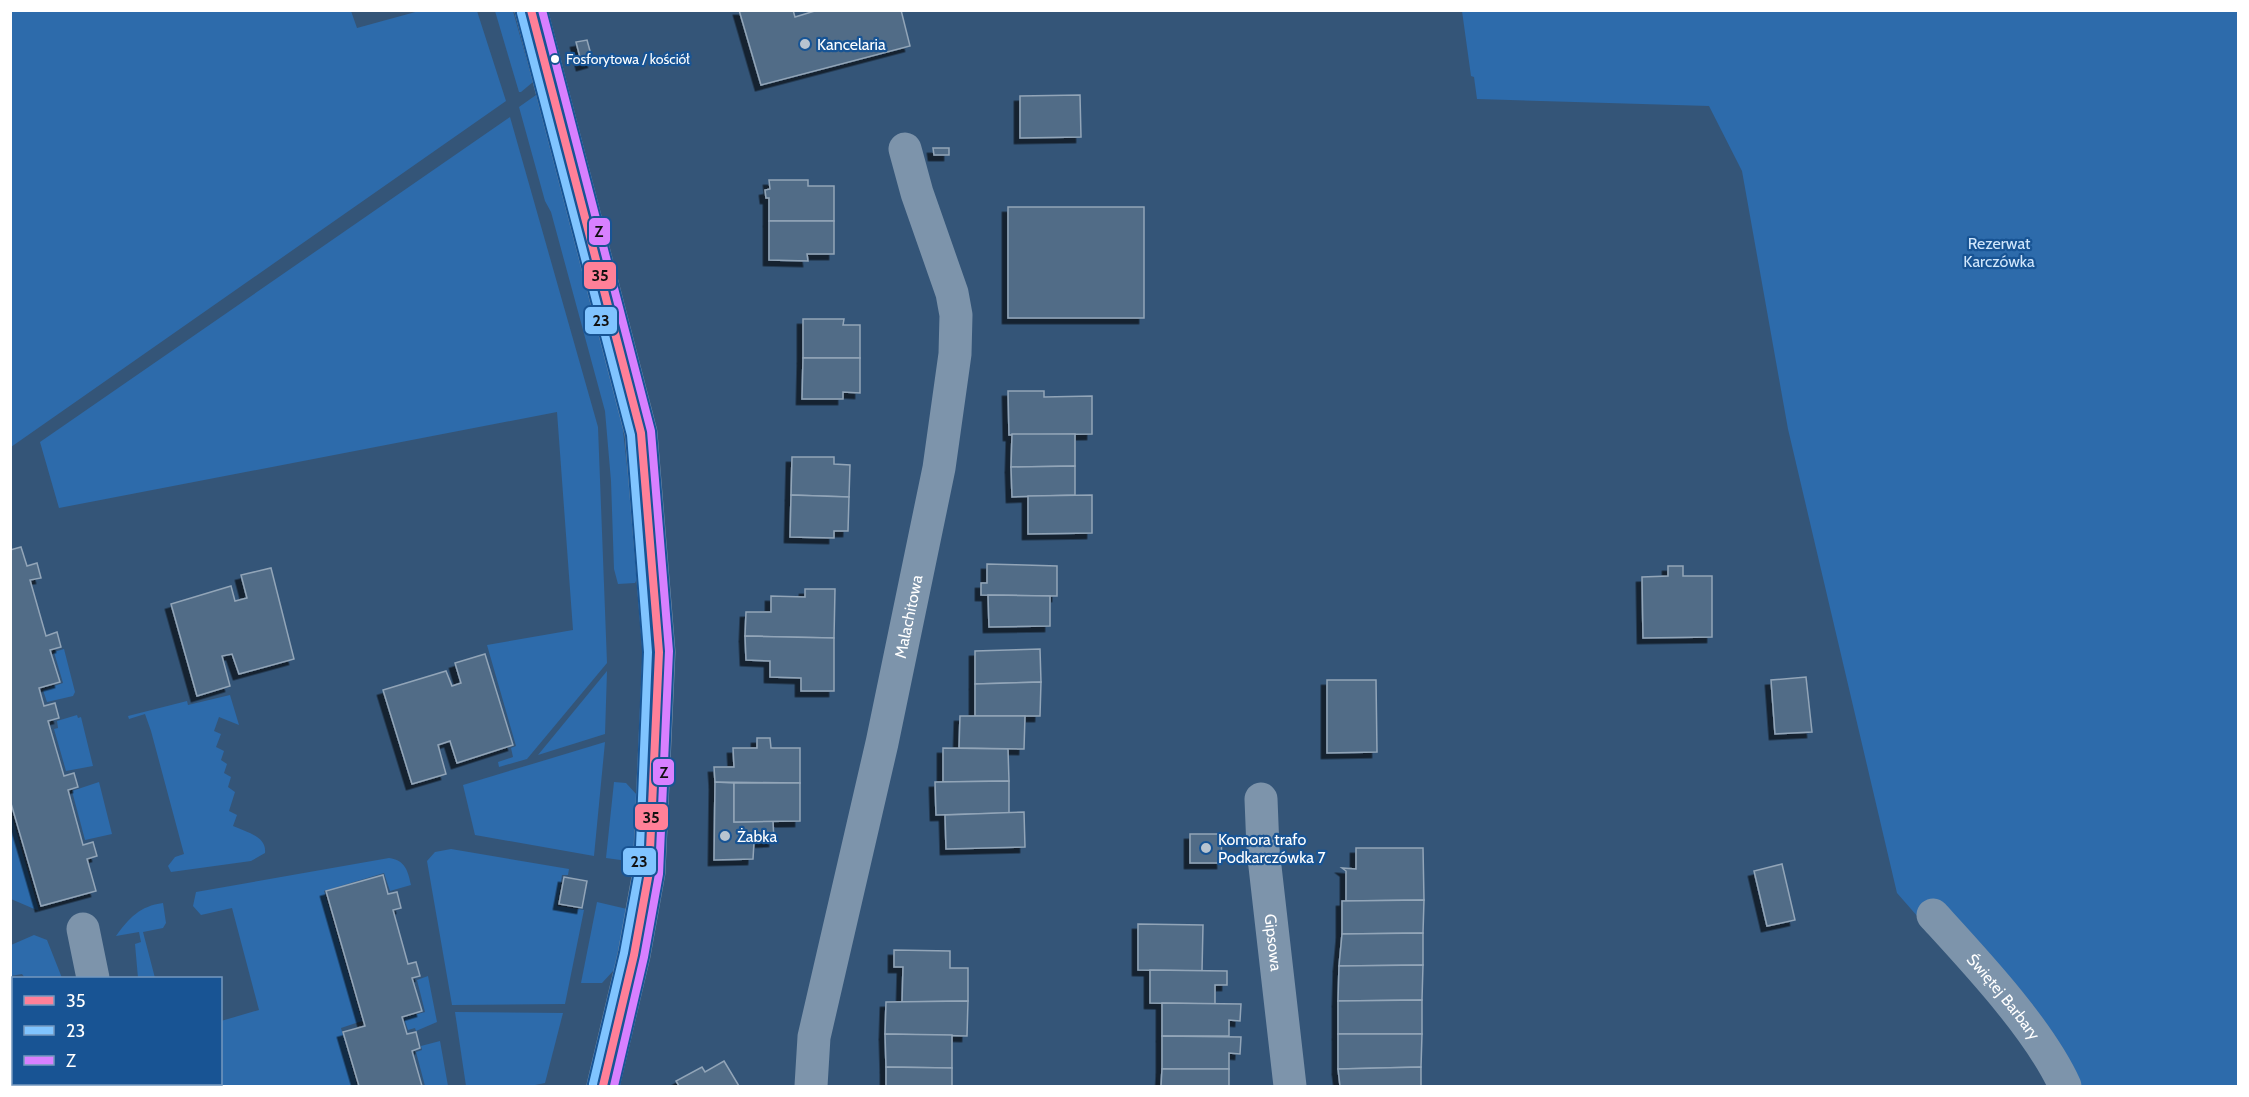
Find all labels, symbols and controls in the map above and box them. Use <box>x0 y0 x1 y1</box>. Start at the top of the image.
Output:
place label: Kancelaria <box>817 35 886 54</box>
marker: Kancelaria <box>798 37 812 51</box>
place label: Fosforytowa / kościół <box>566 50 690 68</box>
marker: Fosforytowa / kościół <box>549 53 561 65</box>
line badge: Z <box>588 217 611 246</box>
text: Z <box>595 222 604 241</box>
park label: Rezerwat Karczówka <box>1963 234 2035 271</box>
line badge: 35 <box>583 261 617 290</box>
text: 35 <box>591 266 609 285</box>
line badge: 23 <box>584 306 618 335</box>
text: 23 <box>592 311 610 330</box>
street label: Malachitowa <box>890 573 926 660</box>
line badge: Z <box>652 758 675 786</box>
text: Z <box>660 763 669 782</box>
line badge: 35 <box>634 803 669 831</box>
text: 35 <box>642 808 660 827</box>
place label: Żabka <box>737 827 777 846</box>
marker: Żabka <box>718 829 732 843</box>
place label: Komora trafo Podkarczówka 7 <box>1218 830 1326 867</box>
marker: Komora trafo Podkarczówka 7 <box>1199 841 1213 855</box>
line badge: 23 <box>622 847 657 876</box>
text: 23 <box>630 852 648 871</box>
street label: Gipsowa <box>1261 913 1286 972</box>
street label: Świętej Barbary <box>1963 950 2044 1043</box>
legend <box>12 977 222 1085</box>
text: 35 <box>66 990 85 1012</box>
text: 23 <box>66 1020 85 1042</box>
text: Z <box>66 1050 76 1072</box>

